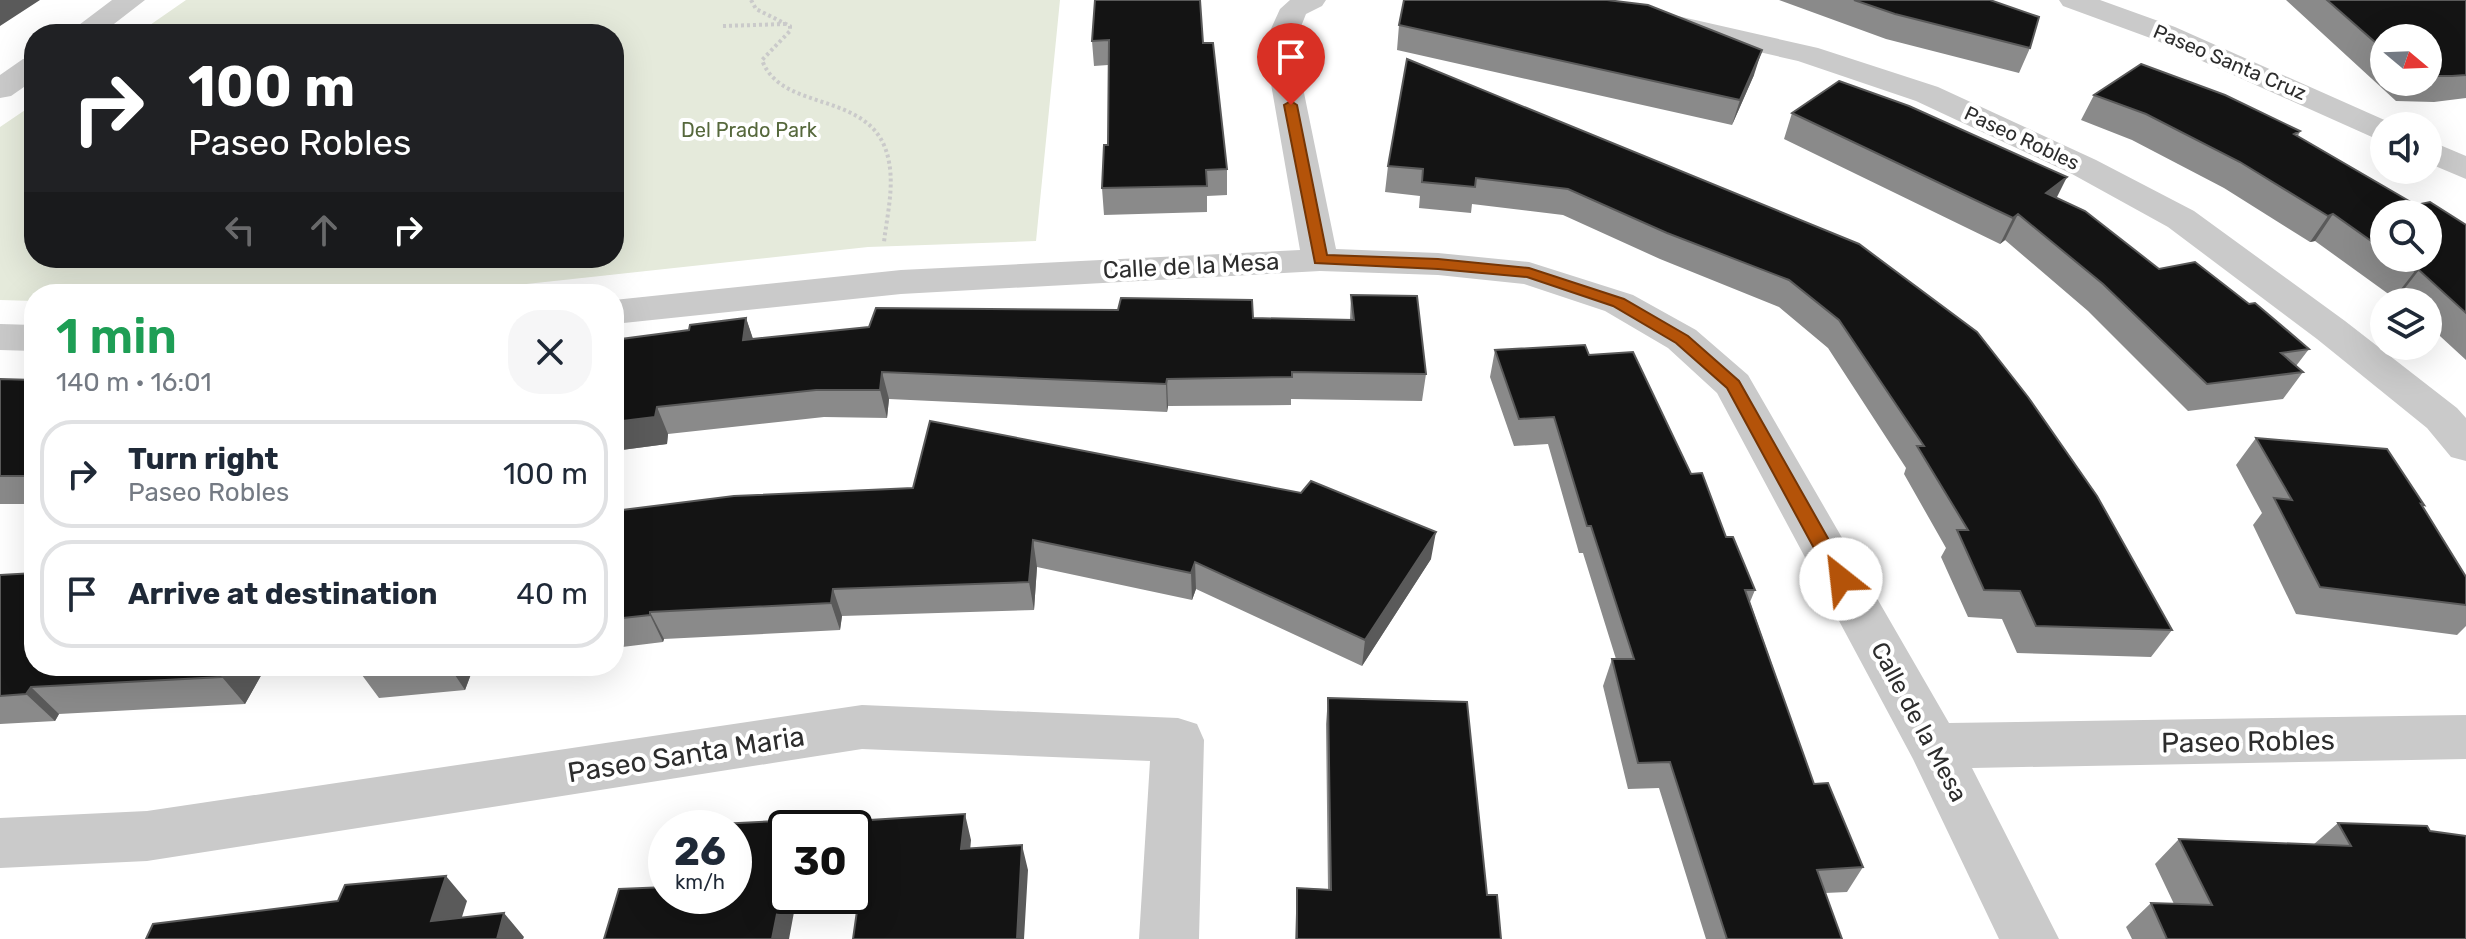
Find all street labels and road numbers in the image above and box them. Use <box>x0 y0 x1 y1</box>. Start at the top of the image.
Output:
street label: Paseo Santa Cruz <box>2150 19 2310 105</box>
street label: Paseo Robles <box>1961 101 2083 175</box>
street label: Calle de la Mesa <box>1102 247 1280 285</box>
street label: Calle de la Mesa <box>1865 637 1973 807</box>
street label: Paseo Santa Maria <box>565 719 807 790</box>
street label: Paseo Robles <box>2161 723 2335 760</box>

